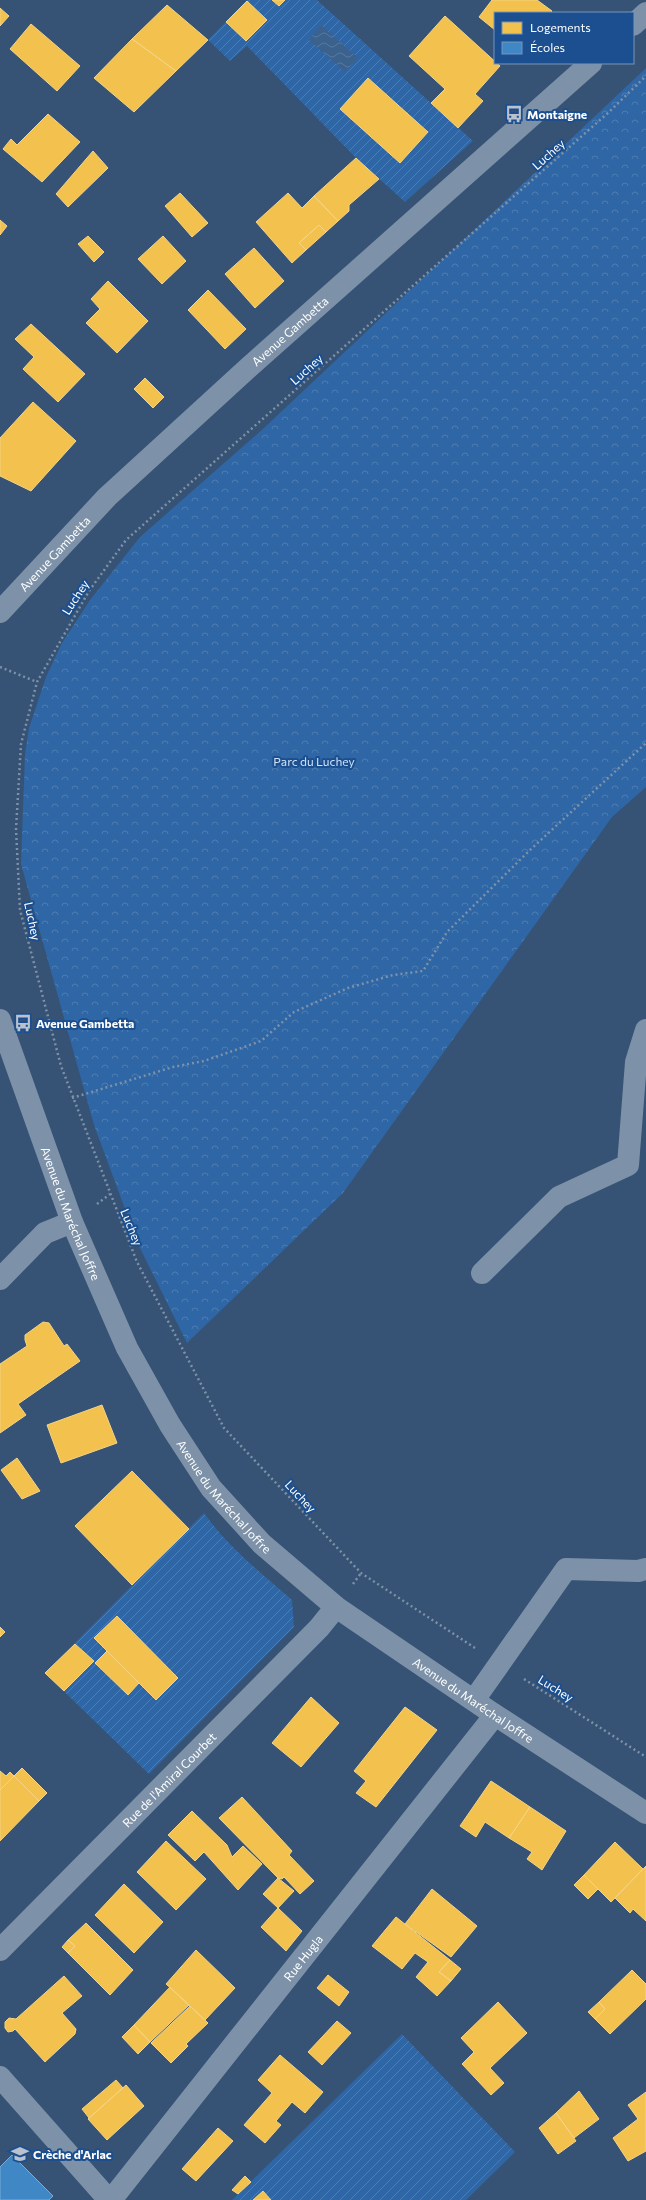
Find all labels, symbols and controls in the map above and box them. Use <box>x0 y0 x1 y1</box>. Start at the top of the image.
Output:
legend <box>494 12 634 64</box>
text: Logements <box>530 20 591 34</box>
text: Écoles <box>530 40 565 54</box>
bus stop icon: Montaigne <box>504 104 524 124</box>
place label: Montaigne <box>527 107 587 121</box>
street label: Luchey <box>529 136 567 172</box>
street label: Avenue Gambetta <box>249 293 331 369</box>
street label: Luchey <box>287 351 325 387</box>
street label: Avenue Gambetta <box>16 513 93 594</box>
street label: Luchey <box>59 577 91 617</box>
park label: Parc du Luchey <box>273 754 355 768</box>
street label: Luchey <box>22 901 44 941</box>
bus stop icon: Avenue Gambetta <box>13 1013 33 1033</box>
place label: Avenue Gambetta <box>36 1016 134 1030</box>
street label: Avenue du Maréchal Joffre <box>39 1145 103 1282</box>
street label: Luchey <box>118 1206 146 1248</box>
street label: Avenue du Maréchal Joffre <box>174 1437 274 1556</box>
street label: Luchey <box>283 1477 319 1515</box>
street label: Avenue du Maréchal Joffre <box>410 1654 536 1745</box>
street label: Luchey <box>536 1672 576 1704</box>
street label: Rue de l'Amiral Courbet <box>119 1729 219 1830</box>
street label: Rue Hugla <box>280 1932 325 1984</box>
school or university icon: Crèche d'Arlac <box>10 2144 30 2164</box>
place label: Crèche d'Arlac <box>33 2147 112 2161</box>

